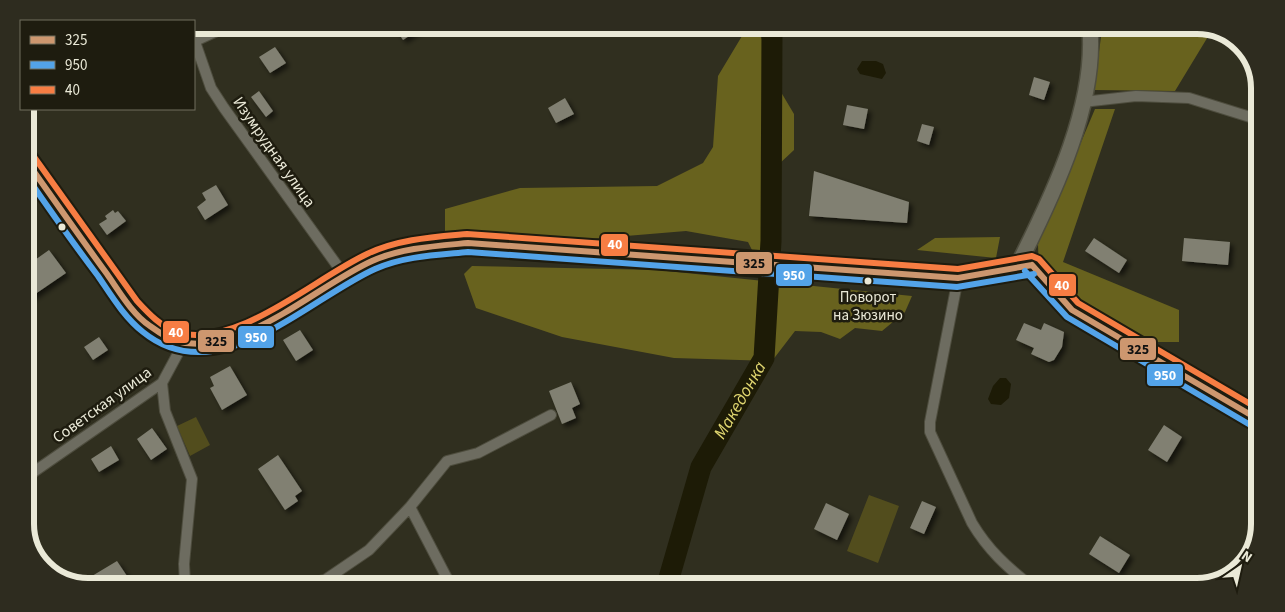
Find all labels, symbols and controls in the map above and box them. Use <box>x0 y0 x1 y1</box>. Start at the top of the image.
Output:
legend <box>20 20 195 110</box>
text: 325 <box>65 30 87 51</box>
text: 950 <box>65 55 87 76</box>
text: 40 <box>65 80 80 101</box>
street label: Изумрудная улица <box>228 92 320 212</box>
unlabelled marker <box>57 222 67 232</box>
line badge: 40 <box>600 233 629 257</box>
text: 40 <box>608 235 622 255</box>
line badge: 325 <box>735 251 773 275</box>
text: 325 <box>743 254 765 274</box>
line badge: 950 <box>775 263 813 287</box>
text: 950 <box>783 266 805 286</box>
line badge: 40 <box>1048 273 1077 297</box>
marker: Поворот на Зюзино <box>863 276 873 286</box>
text: 40 <box>1055 276 1069 296</box>
place label: Поворот на Зюзино <box>833 287 903 326</box>
line badge: 40 <box>162 320 190 344</box>
text: 40 <box>169 323 183 343</box>
line badge: 950 <box>237 325 275 349</box>
text: 950 <box>245 328 267 348</box>
line badge: 325 <box>197 329 235 353</box>
text: 325 <box>205 332 227 352</box>
line badge: 325 <box>1119 337 1157 361</box>
text: 325 <box>1127 340 1149 360</box>
water label: Македонка <box>707 356 772 444</box>
street label: Советская улица <box>48 362 156 448</box>
line badge: 950 <box>1146 363 1184 387</box>
text: 950 <box>1154 366 1176 386</box>
north arrow <box>1215 542 1265 592</box>
text: N <box>1237 546 1256 568</box>

